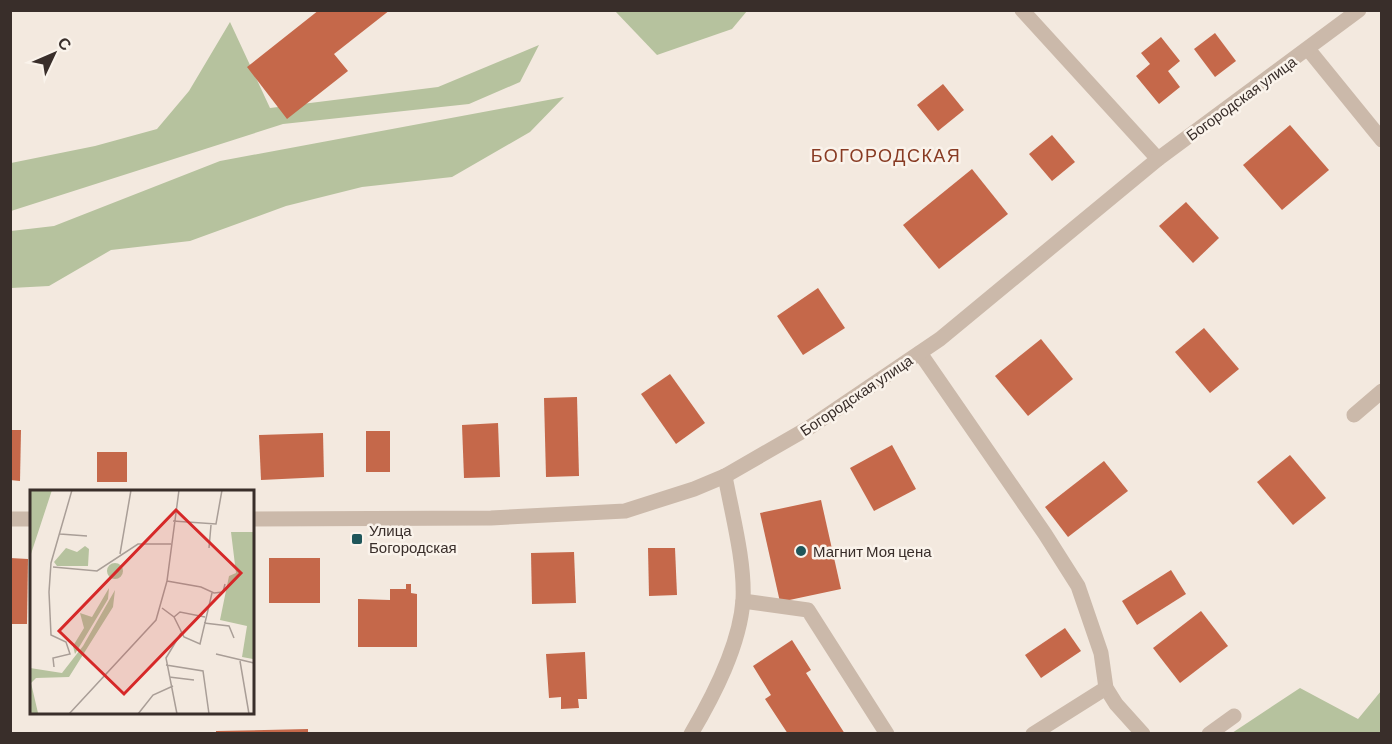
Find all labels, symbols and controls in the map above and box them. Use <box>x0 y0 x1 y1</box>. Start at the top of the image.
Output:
north arrow <box>24 24 84 84</box>
text: С <box>54 32 76 54</box>
street label: Богородская улица <box>1182 52 1300 144</box>
district label: БОГОРОДСКАЯ <box>811 144 961 166</box>
street label: Богородская улица <box>796 350 916 439</box>
inset map <box>30 490 254 714</box>
place label: Улица Богородская <box>369 521 457 556</box>
marker: Улица Богородская <box>350 532 364 546</box>
place label: Магнит Моя цена <box>813 542 932 560</box>
marker: Магнит Моя цена <box>794 544 808 558</box>

